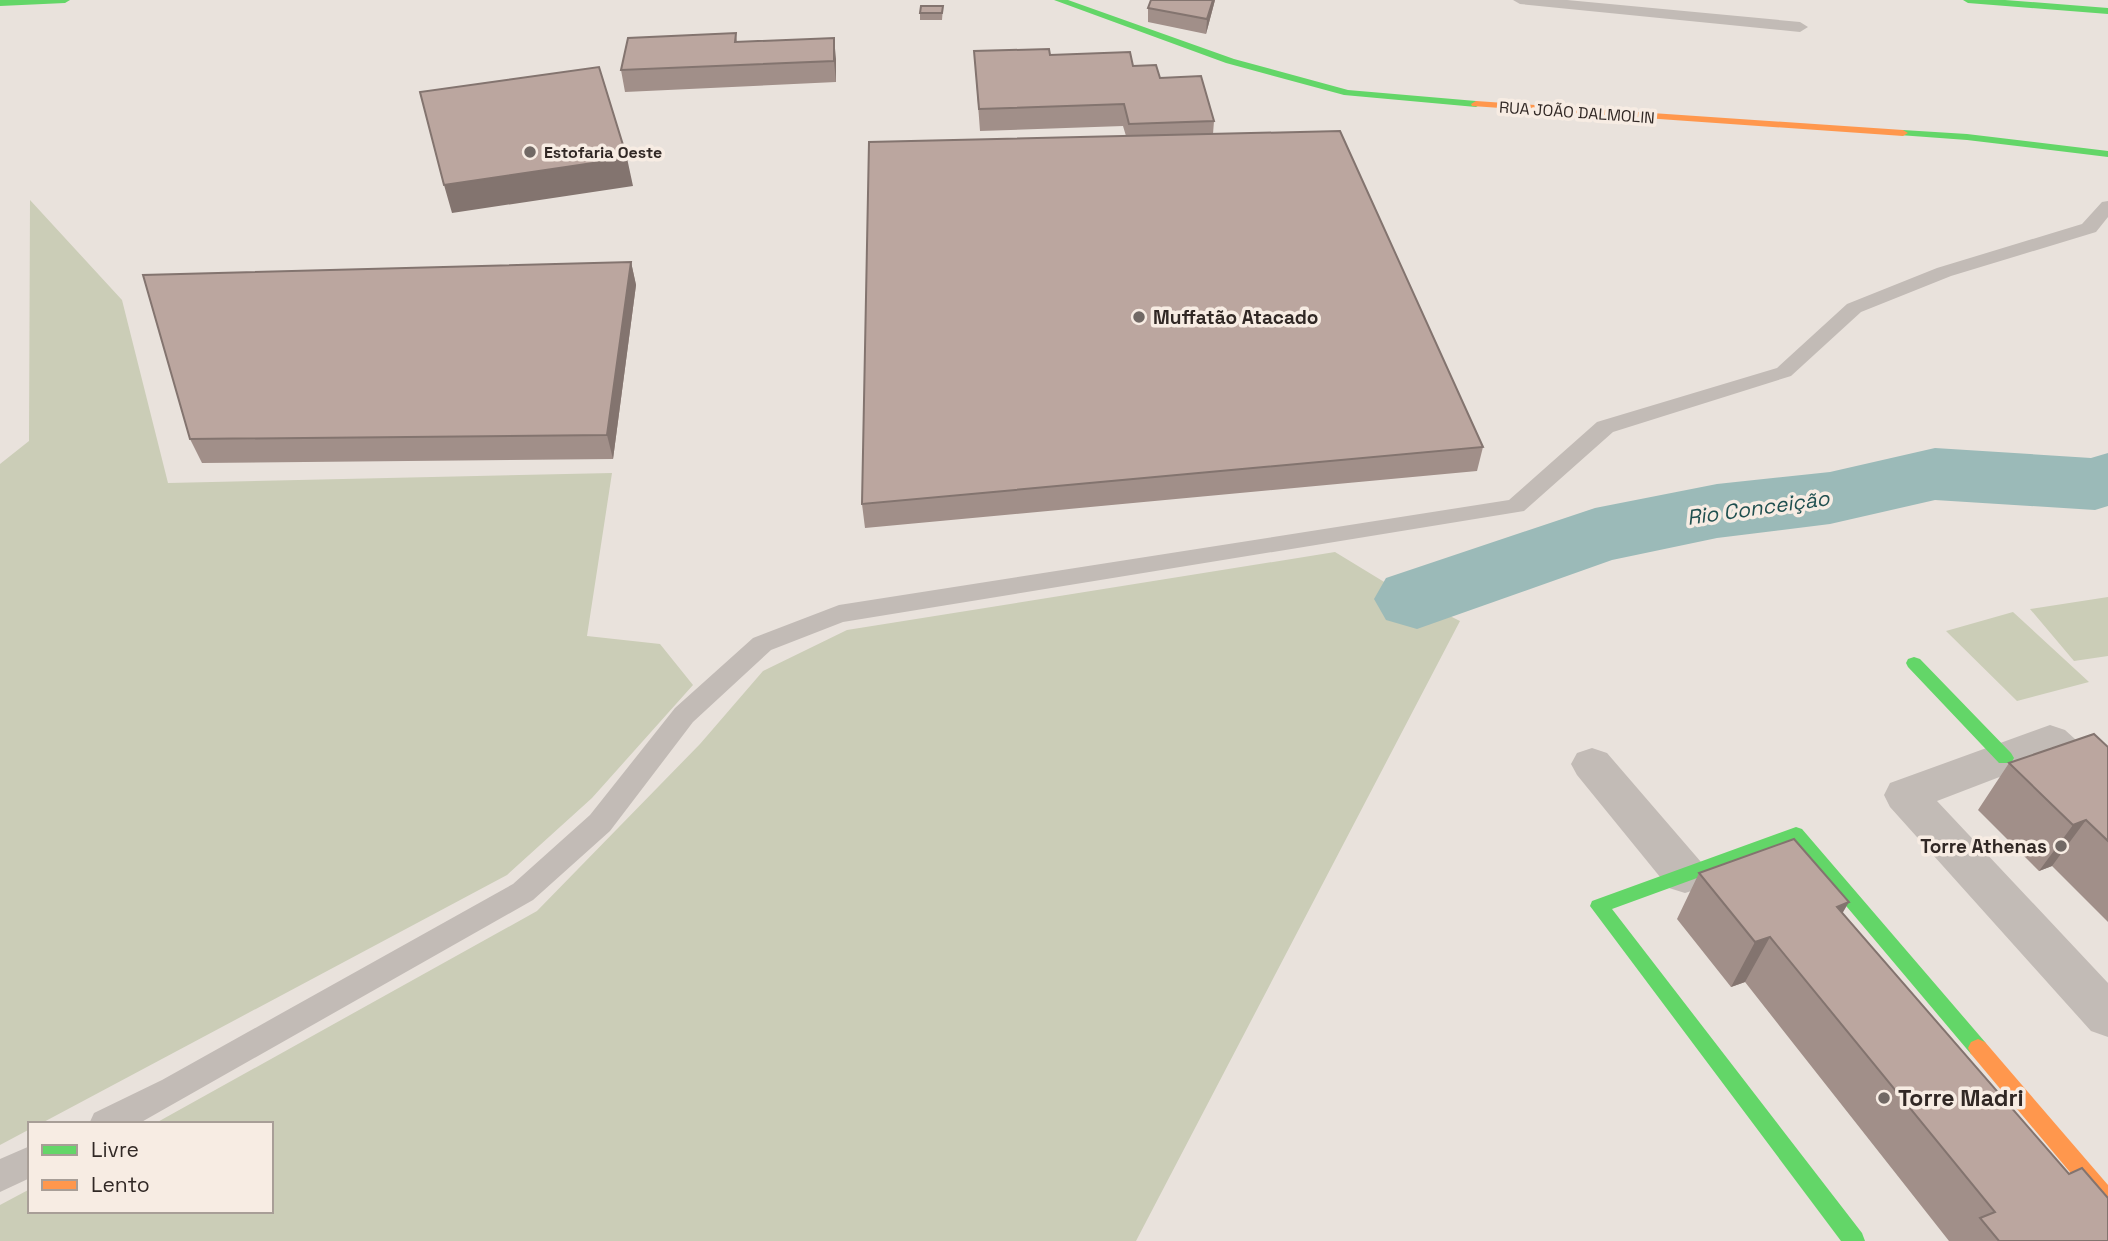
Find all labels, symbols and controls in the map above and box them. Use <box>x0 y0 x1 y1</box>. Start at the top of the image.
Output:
street label: RUA JOÃO DALMOLIN <box>1498 97 1656 128</box>
place label: Estofaria Oeste <box>544 142 662 163</box>
marker: Estofaria Oeste <box>522 144 538 160</box>
place label: Muffatão Atacado <box>1153 305 1318 330</box>
marker: Muffatão Atacado <box>1131 309 1147 325</box>
water label: Rio Conceição <box>1685 484 1832 531</box>
place label: Torre Athenas <box>1920 834 2047 859</box>
marker: Torre Athenas <box>2053 838 2069 854</box>
place label: Torre Madri <box>1898 1083 2024 1113</box>
marker: Torre Madri <box>1876 1090 1892 1106</box>
legend <box>28 1122 273 1213</box>
text: Livre <box>91 1136 139 1163</box>
text: Lento <box>91 1171 150 1198</box>

